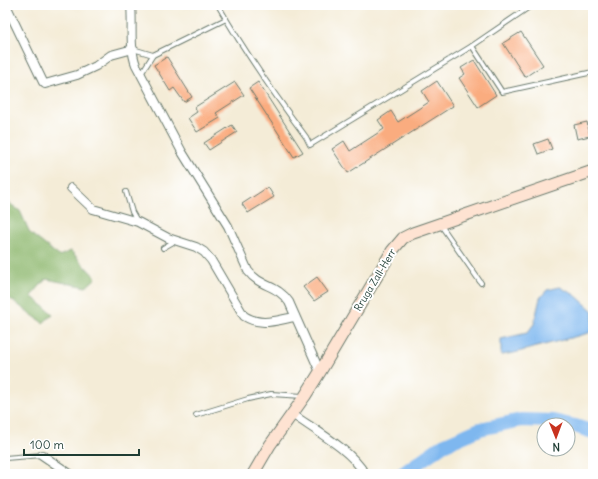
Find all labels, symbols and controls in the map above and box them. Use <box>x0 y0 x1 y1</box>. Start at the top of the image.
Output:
street label: Rruga Zall-Herr <box>351 246 399 314</box>
north arrow <box>536 417 576 457</box>
scale bar <box>24 431 139 457</box>
text: 100 m <box>30 437 64 452</box>
text: N <box>552 440 560 454</box>

